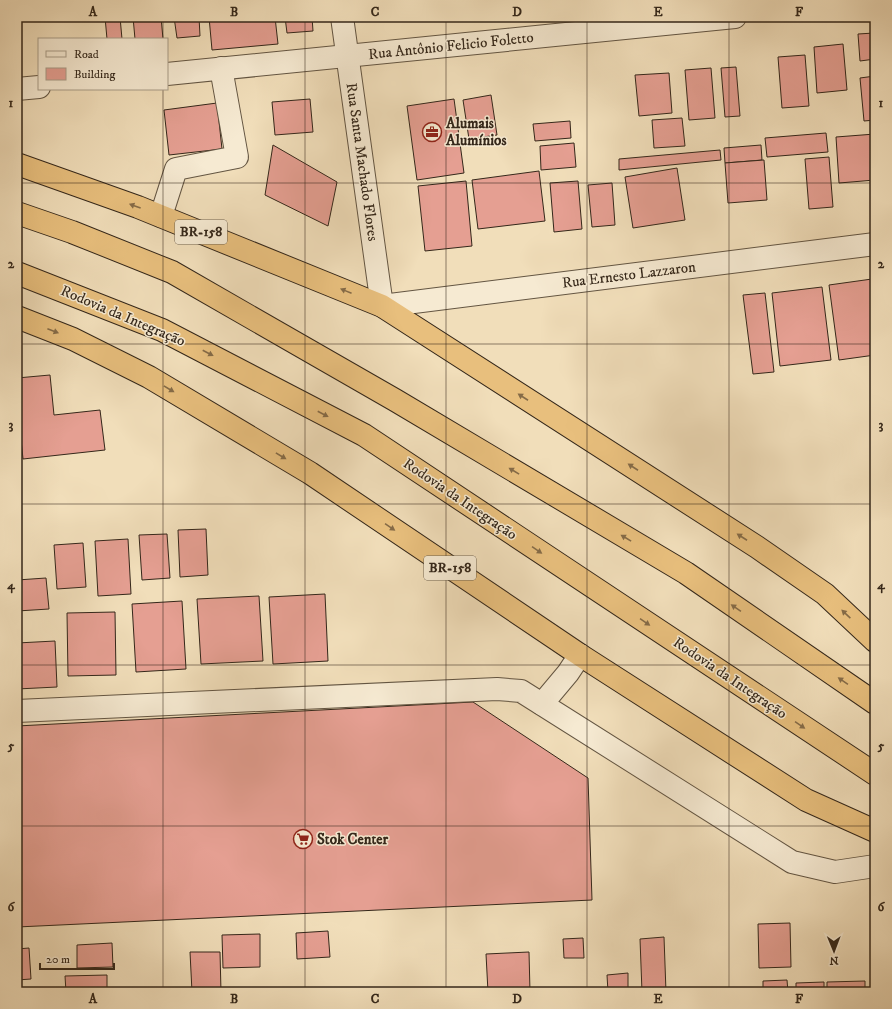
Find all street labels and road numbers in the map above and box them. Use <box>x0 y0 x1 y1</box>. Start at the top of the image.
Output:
street label: Rua Antônio Felicio Foletto <box>367 28 535 64</box>
street label: Rua Santa Machado Flores <box>341 82 383 242</box>
road number: BR-158 <box>175 220 227 244</box>
street label: Rua Ernesto Lazzaron <box>561 257 697 293</box>
street label: Rodovia da Integração <box>58 281 188 351</box>
street label: Rodovia da Integração <box>399 454 521 544</box>
road number: BR-158 <box>424 556 476 580</box>
street label: Rodovia da Integração <box>669 633 791 723</box>

